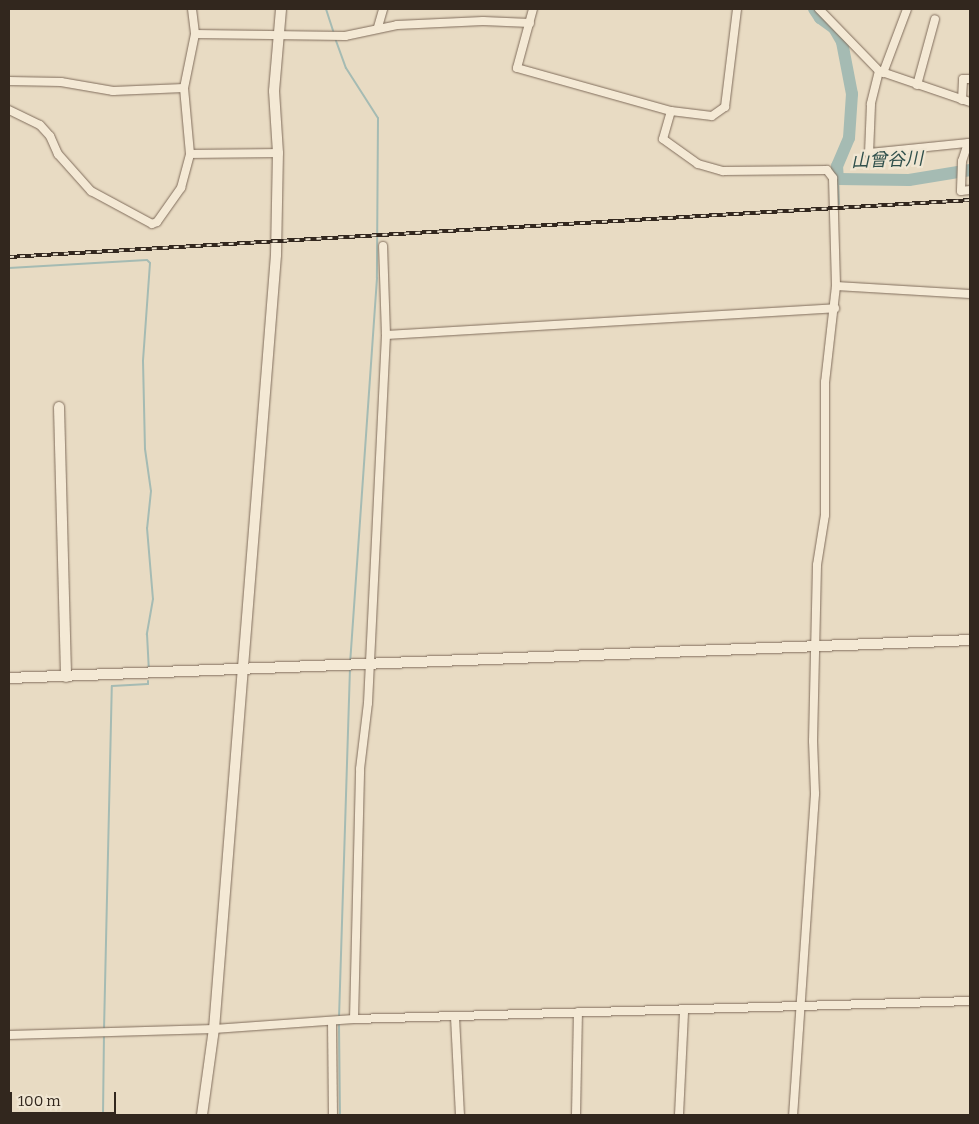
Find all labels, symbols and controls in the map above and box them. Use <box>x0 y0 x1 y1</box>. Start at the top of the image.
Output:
water label: 山曾谷川 <box>851 148 923 172</box>
scale bar <box>12 1082 119 1114</box>
text: 100 m <box>18 1092 61 1110</box>

